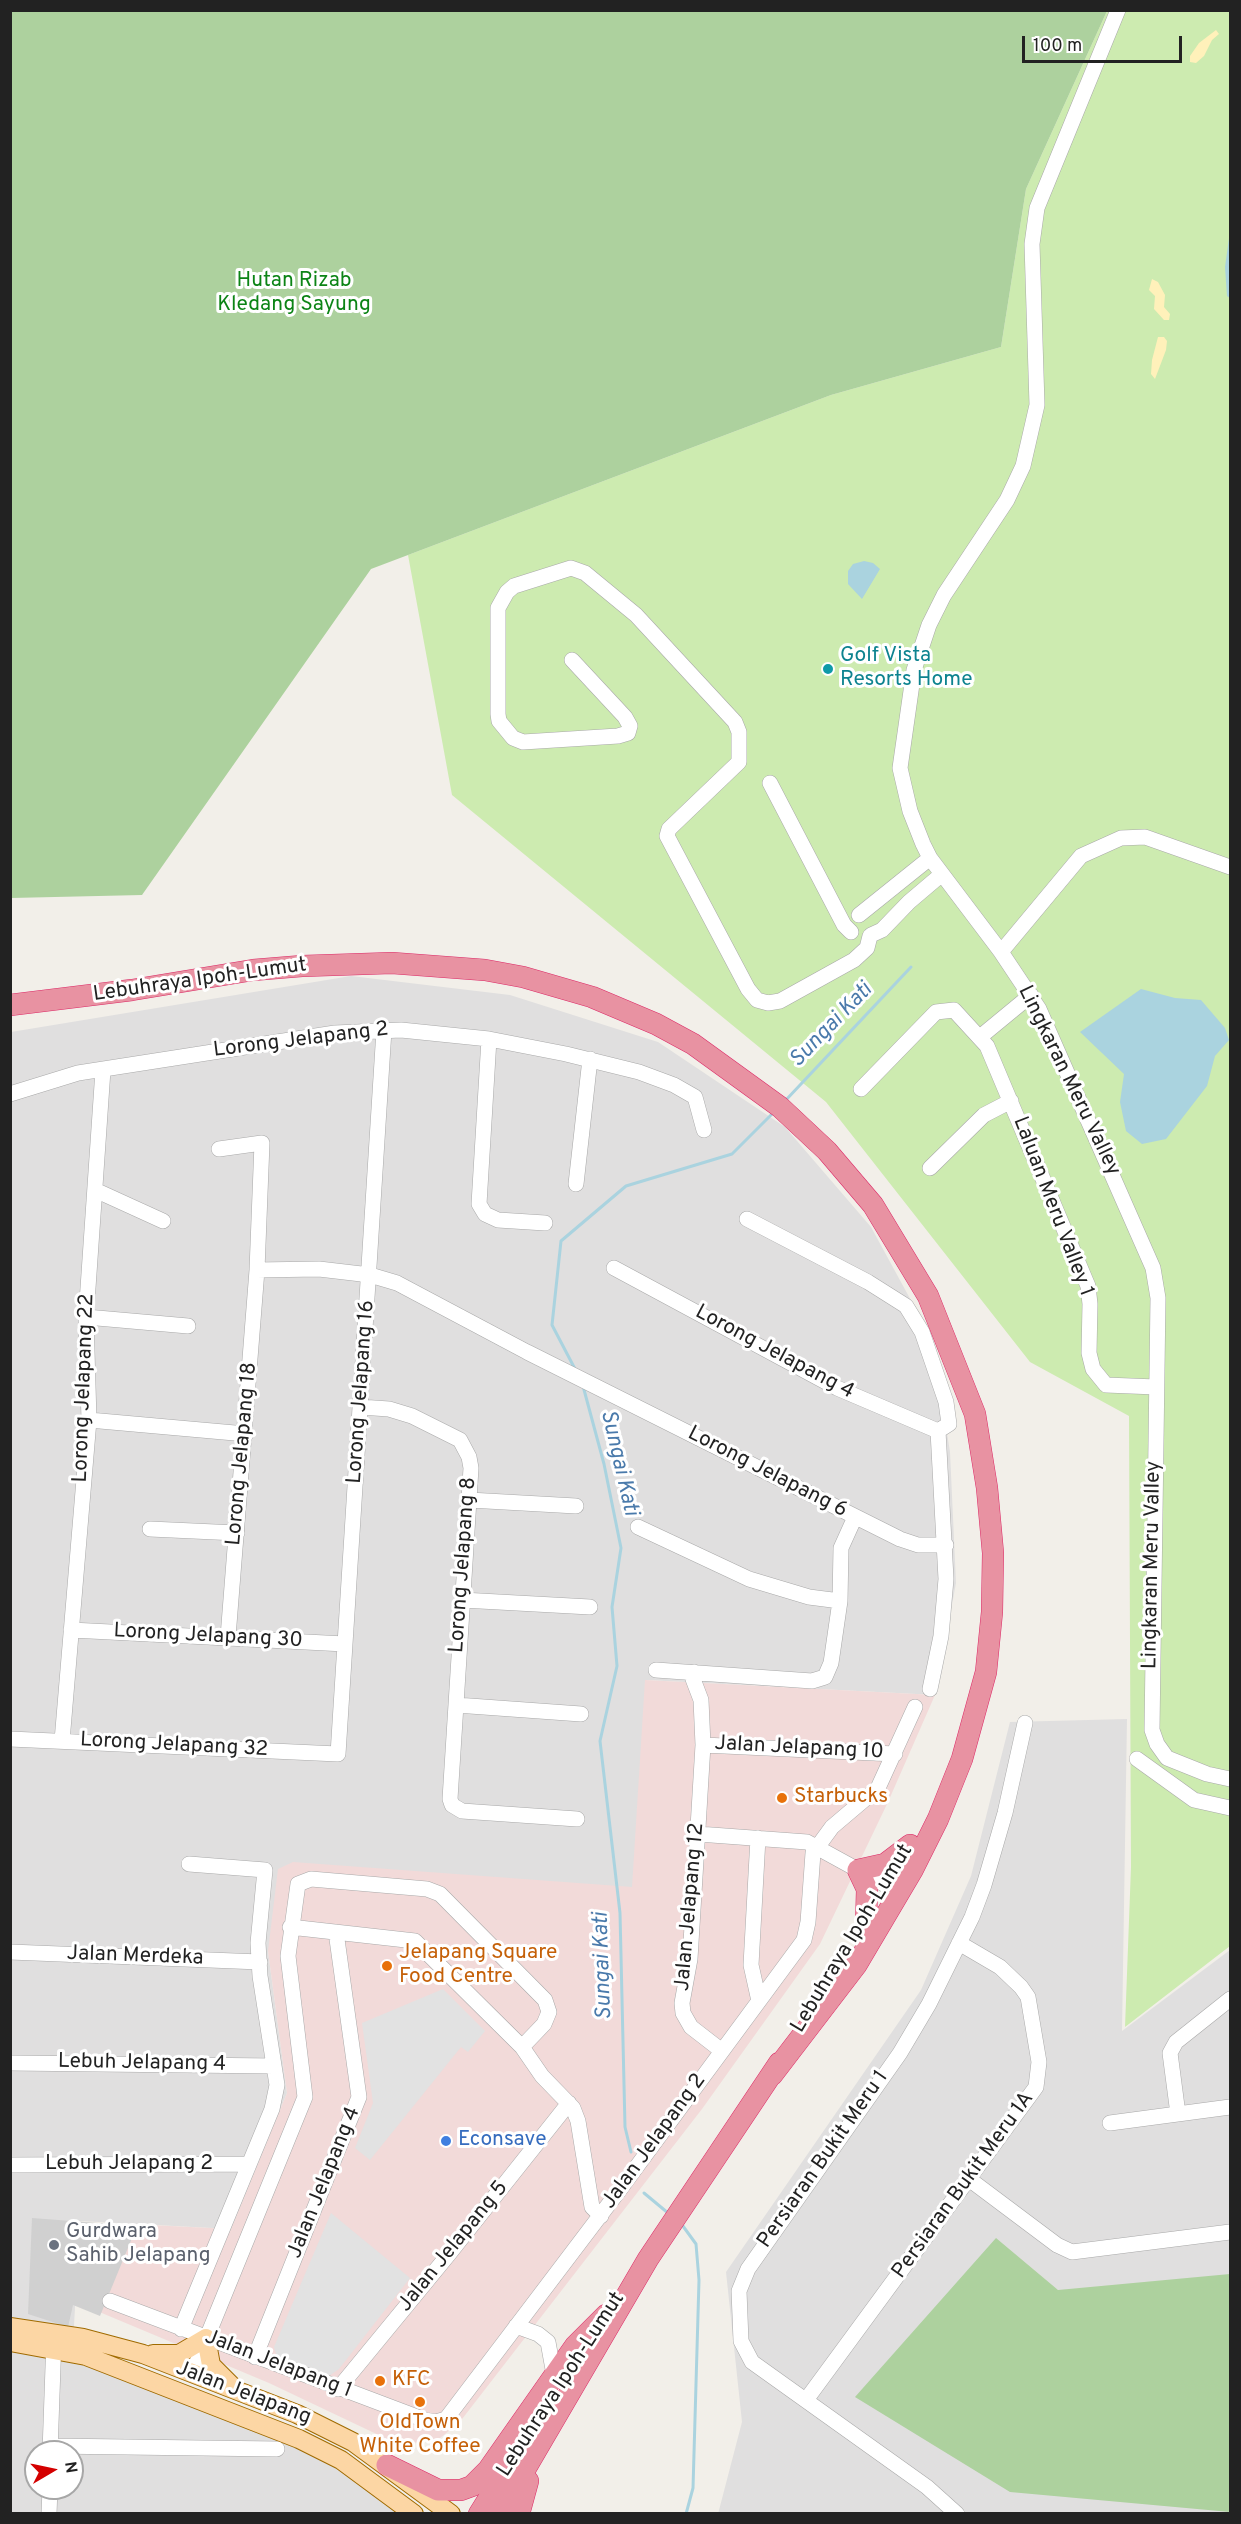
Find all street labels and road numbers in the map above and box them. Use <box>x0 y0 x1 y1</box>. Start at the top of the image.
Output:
street label: Lebuhraya Ipoh-Lumut <box>92 954 308 1008</box>
street label: Lingkaran Meru Valley <box>1011 982 1125 1180</box>
street label: Lorong Jelapang 2 <box>212 1018 390 1064</box>
street label: Laluan Meru Valley 1 <box>1006 1114 1098 1300</box>
street label: Lorong Jelapang 22 <box>69 1293 101 1483</box>
street label: Lorong Jelapang 16 <box>343 1299 381 1485</box>
street label: Lorong Jelapang 4 <box>690 1300 858 1406</box>
street label: Lorong Jelapang 18 <box>222 1361 264 1547</box>
street label: Lorong Jelapang 6 <box>683 1422 851 1524</box>
street label: Lingkaran Meru Valley <box>1139 1461 1167 1669</box>
street label: Lorong Jelapang 8 <box>445 1476 483 1654</box>
street label: Lorong Jelapang 30 <box>113 1619 303 1655</box>
street label: Lorong Jelapang 32 <box>79 1728 269 1764</box>
street label: Jalan Jelapang 10 <box>714 1732 884 1766</box>
street label: Jalan Jelapang 12 <box>671 1822 711 1992</box>
street label: Lebuhraya Ipoh-Lumut <box>787 1840 919 2038</box>
street label: Jalan Merdeka <box>66 1942 204 1972</box>
street label: Lebuh Jelapang 4 <box>58 2050 226 2078</box>
street label: Persiaran Bukit Meru 1 <box>753 2066 895 2254</box>
street label: Jalan Jelapang 2 <box>598 2070 712 2214</box>
street label: Persiaran Bukit Meru 1A <box>888 2088 1040 2284</box>
street label: Jalan Jelapang 4 <box>283 2104 367 2262</box>
street label: Lebuh Jelapang 2 <box>45 2152 213 2178</box>
street label: Jalan Jelapang 5 <box>394 2176 514 2318</box>
street label: Lebuhraya Ipoh-Lumut <box>493 2288 631 2482</box>
street label: Jalan Jelapang 1 <box>201 2325 355 2405</box>
street label: Jalan Jelapang <box>172 2357 314 2431</box>

